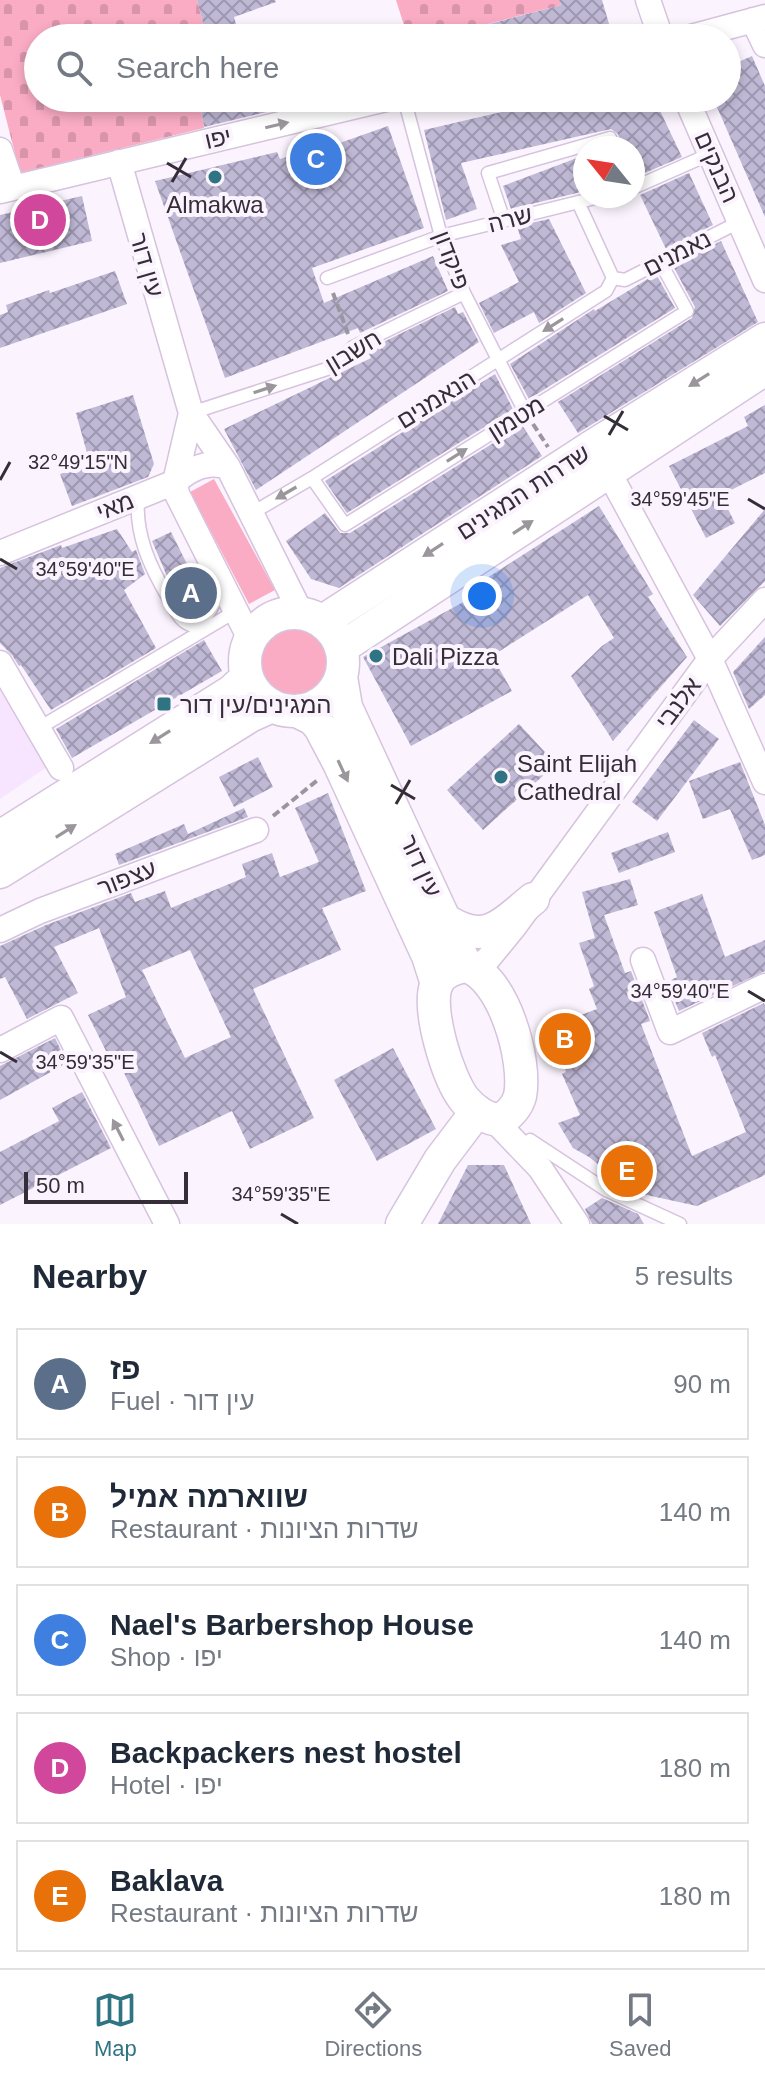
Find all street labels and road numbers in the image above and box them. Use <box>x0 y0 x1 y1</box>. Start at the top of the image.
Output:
street label: יפו <box>202 122 234 154</box>
street label: הבנקים <box>689 127 745 207</box>
street label: שרה <box>485 200 535 238</box>
street label: נאמנים <box>639 225 715 281</box>
street label: פיקדון <box>429 227 475 293</box>
street label: עין דור <box>125 230 169 300</box>
street label: חשבון <box>320 324 386 378</box>
street label: הנאמנים <box>392 364 480 434</box>
street label: מטמון <box>483 390 549 446</box>
street label: שדרות המגינים <box>452 439 594 545</box>
street label: מאי <box>92 486 138 526</box>
street label: אלנבי <box>650 672 706 734</box>
street label: עין דור <box>395 831 447 901</box>
street label: עצפור <box>94 855 160 901</box>

